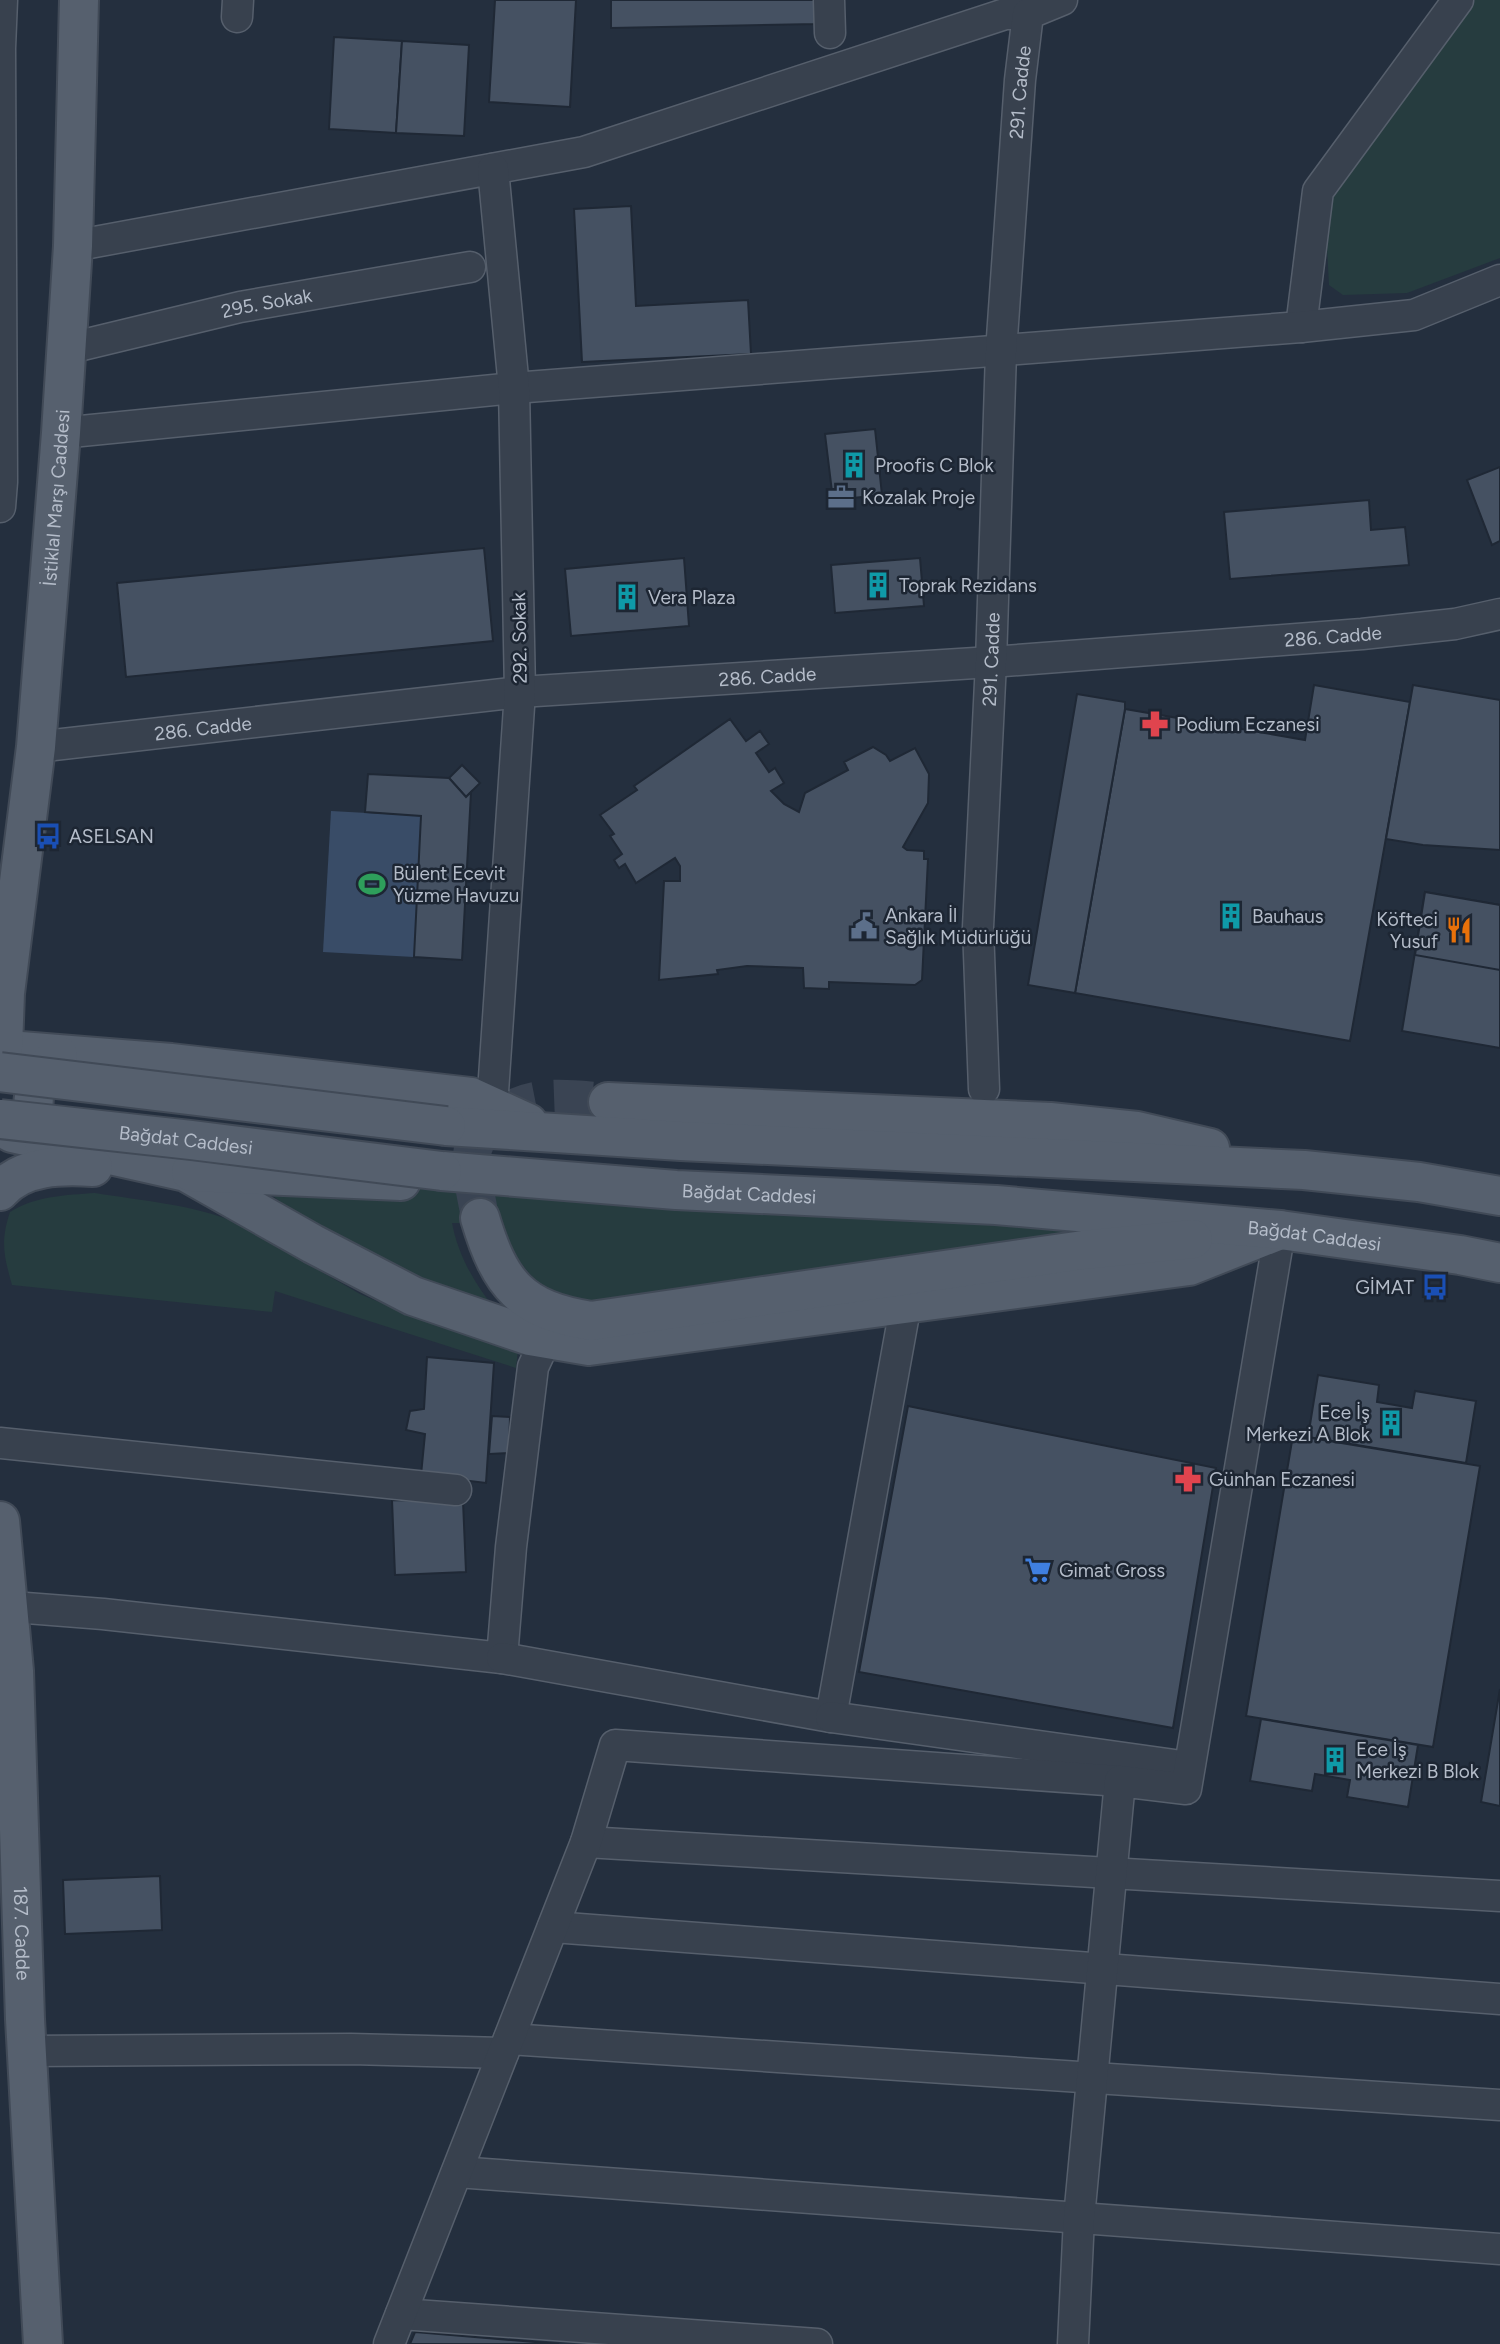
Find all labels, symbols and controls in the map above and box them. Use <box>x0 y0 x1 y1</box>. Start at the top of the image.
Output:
street label: 291. Cadde <box>1005 44 1036 140</box>
street label: 295. Sokak <box>219 284 315 323</box>
street label: İstiklal Marşı Caddesi <box>38 409 74 587</box>
building icon: Proofis C Blok <box>839 450 869 480</box>
place label: Proofis C Blok <box>875 454 995 477</box>
office icon: Kozalak Proje <box>826 482 856 512</box>
place label: Kozalak Proje <box>862 486 975 509</box>
building icon: Toprak Rezidans <box>863 570 893 600</box>
place label: Toprak Rezidans <box>899 574 1037 597</box>
building icon: Vera Plaza <box>612 582 642 612</box>
place label: Vera Plaza <box>648 586 735 609</box>
street label: 292. Sokak <box>507 591 532 684</box>
street label: 291. Cadde <box>978 612 1005 707</box>
street label: 286. Cadde <box>1283 621 1383 652</box>
street label: 286. Cadde <box>718 662 817 691</box>
pharmacy icon: Podium Eczanesi <box>1140 709 1170 739</box>
street label: 286. Cadde <box>153 712 253 745</box>
place label: Podium Eczanesi <box>1176 713 1320 736</box>
bus stop icon: ASELSAN <box>33 821 63 851</box>
place label: ASELSAN <box>69 825 154 848</box>
place label: Bülent Ecevit Yüzme Havuzu <box>393 862 519 907</box>
sports icon: Bülent Ecevit Yüzme Havuzu <box>357 869 387 899</box>
building icon: Bauhaus <box>1216 901 1246 931</box>
place label: Ankara İl Sağlık Müdürlüğü <box>885 904 1031 949</box>
place label: Bauhaus <box>1252 905 1324 928</box>
place label: Köfteci Yusuf <box>1376 908 1438 953</box>
public building icon: Ankara İl Sağlık Müdürlüğü <box>849 911 879 941</box>
restaurant icon: Köfteci Yusuf <box>1444 915 1474 945</box>
street label: Bağdat Caddesi <box>118 1121 254 1160</box>
street label: Bağdat Caddesi <box>681 1179 817 1209</box>
street label: Bağdat Caddesi <box>1247 1216 1383 1256</box>
bus stop icon: GİMAT <box>1420 1272 1450 1302</box>
place label: GİMAT <box>1355 1276 1415 1299</box>
place label: Ece İş Merkezi A Blok <box>1246 1401 1371 1446</box>
building icon: Ece İş Merkezi A Blok <box>1376 1408 1406 1438</box>
pharmacy icon: Günhan Eczanesi <box>1173 1464 1203 1494</box>
place label: Günhan Eczanesi <box>1209 1468 1355 1491</box>
supermarket icon: Gimat Gross <box>1023 1555 1053 1585</box>
place label: Gimat Gross <box>1059 1559 1165 1582</box>
place label: Ece İş Merkezi B Blok <box>1356 1738 1480 1783</box>
building icon: Ece İş Merkezi B Blok <box>1320 1745 1350 1775</box>
street label: 187. Cadde <box>9 1886 35 1981</box>

